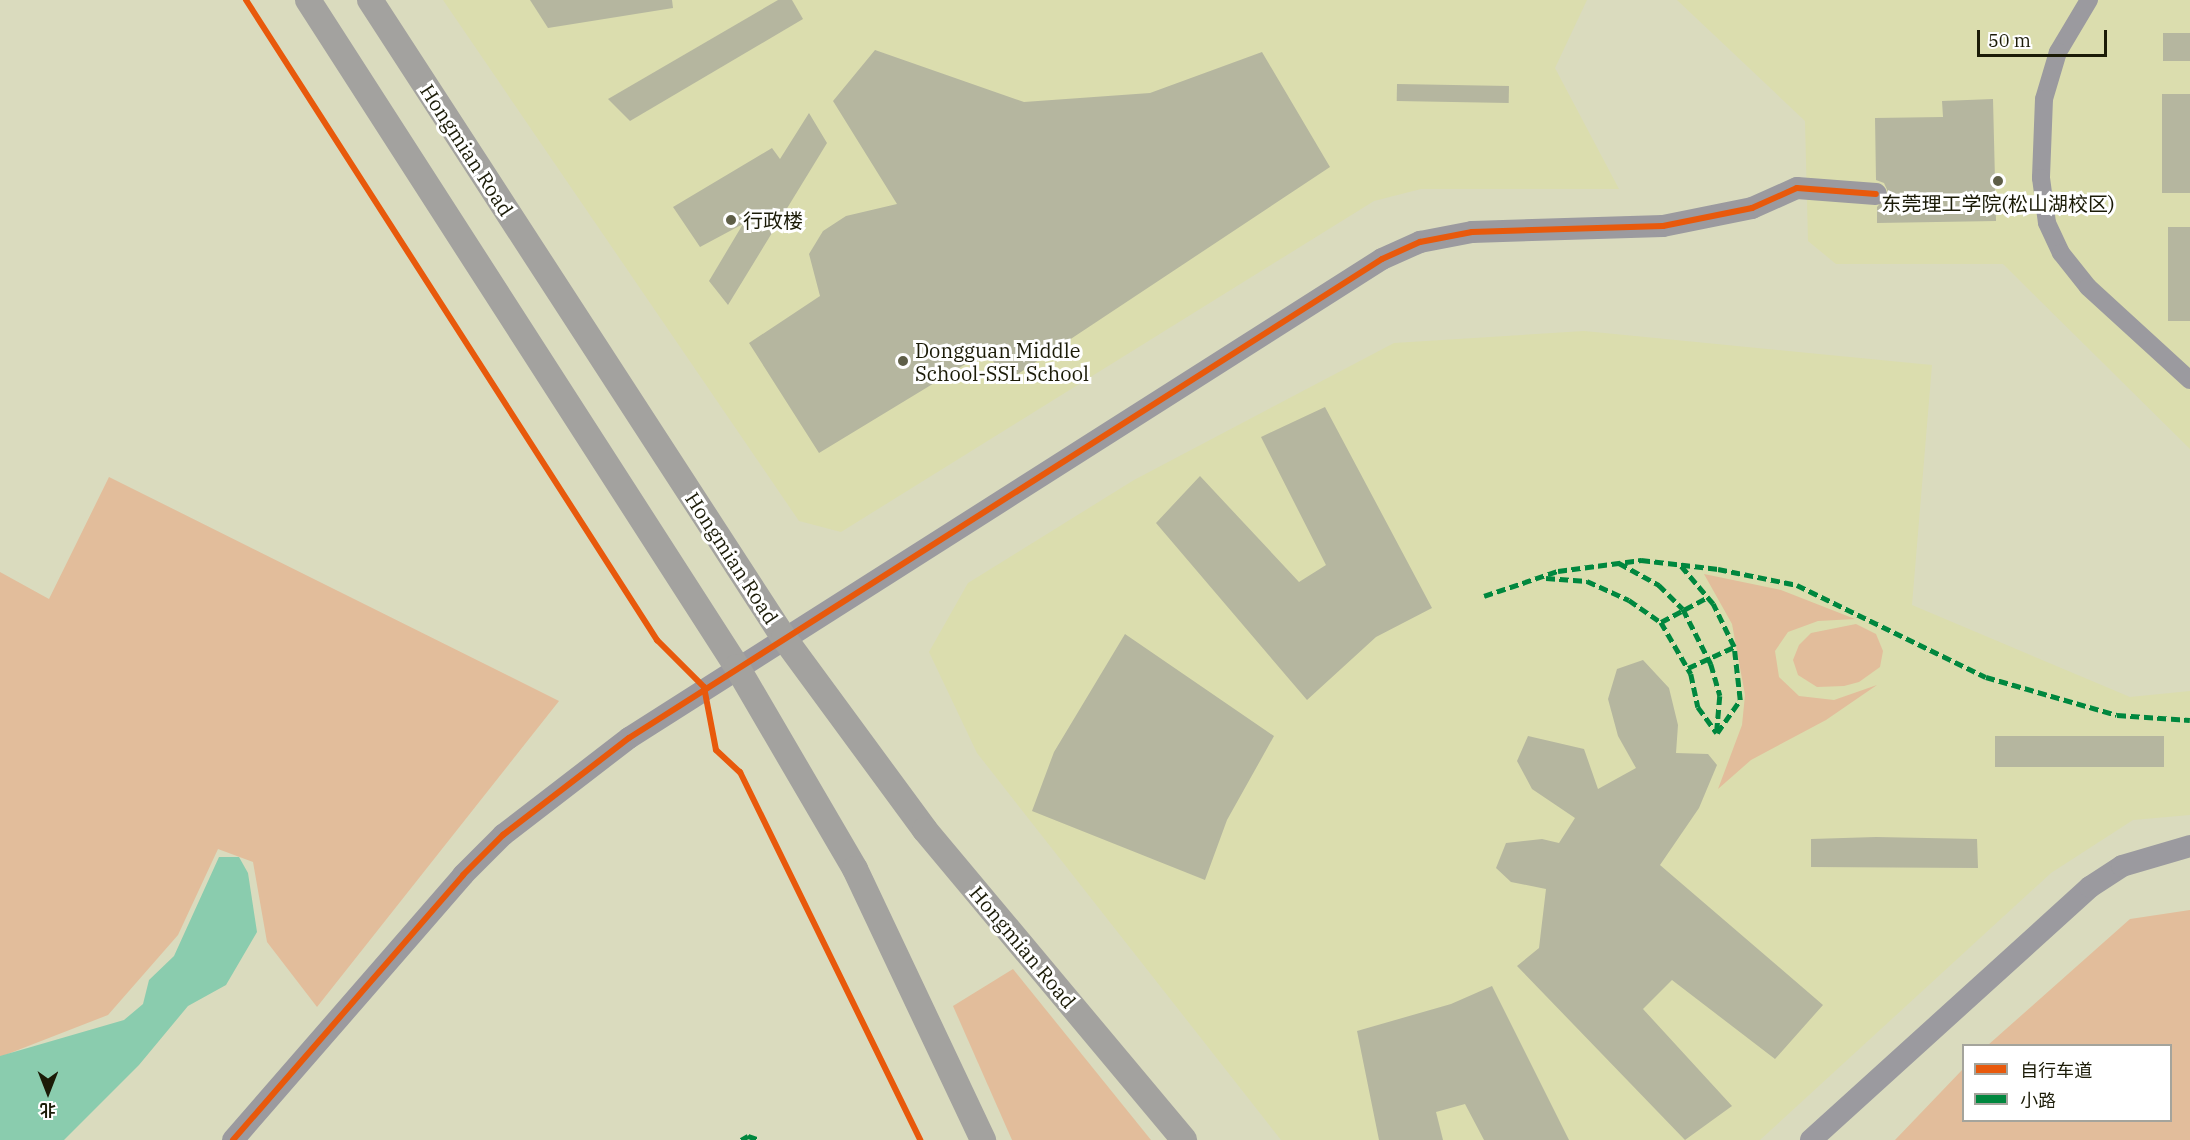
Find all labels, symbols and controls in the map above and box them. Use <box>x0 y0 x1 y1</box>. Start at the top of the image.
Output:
scale bar <box>1980 18 2110 56</box>
text: 50 m <box>1988 29 2031 52</box>
street label: Hongmian Road <box>416 80 518 220</box>
marker: 东莞理工学院(松山湖校区) <box>1991 174 2005 188</box>
place label: 东莞理工学院(松山湖校区) <box>1881 191 2115 215</box>
place label: 行政楼 <box>743 208 803 232</box>
marker: 行政楼 <box>724 213 738 227</box>
place label: Dongguan Middle School-SSL School <box>915 338 1089 385</box>
marker: Dongguan Middle School-SSL School <box>896 354 910 368</box>
street label: Hongmian Road <box>681 488 783 628</box>
street label: Hongmian Road <box>965 881 1081 1013</box>
legend <box>1962 1044 2172 1122</box>
text: 自行车道 <box>2020 1059 2092 1082</box>
north arrow <box>18 1062 78 1122</box>
text: 小路 <box>2020 1089 2056 1112</box>
text: 北 <box>40 1100 56 1120</box>

